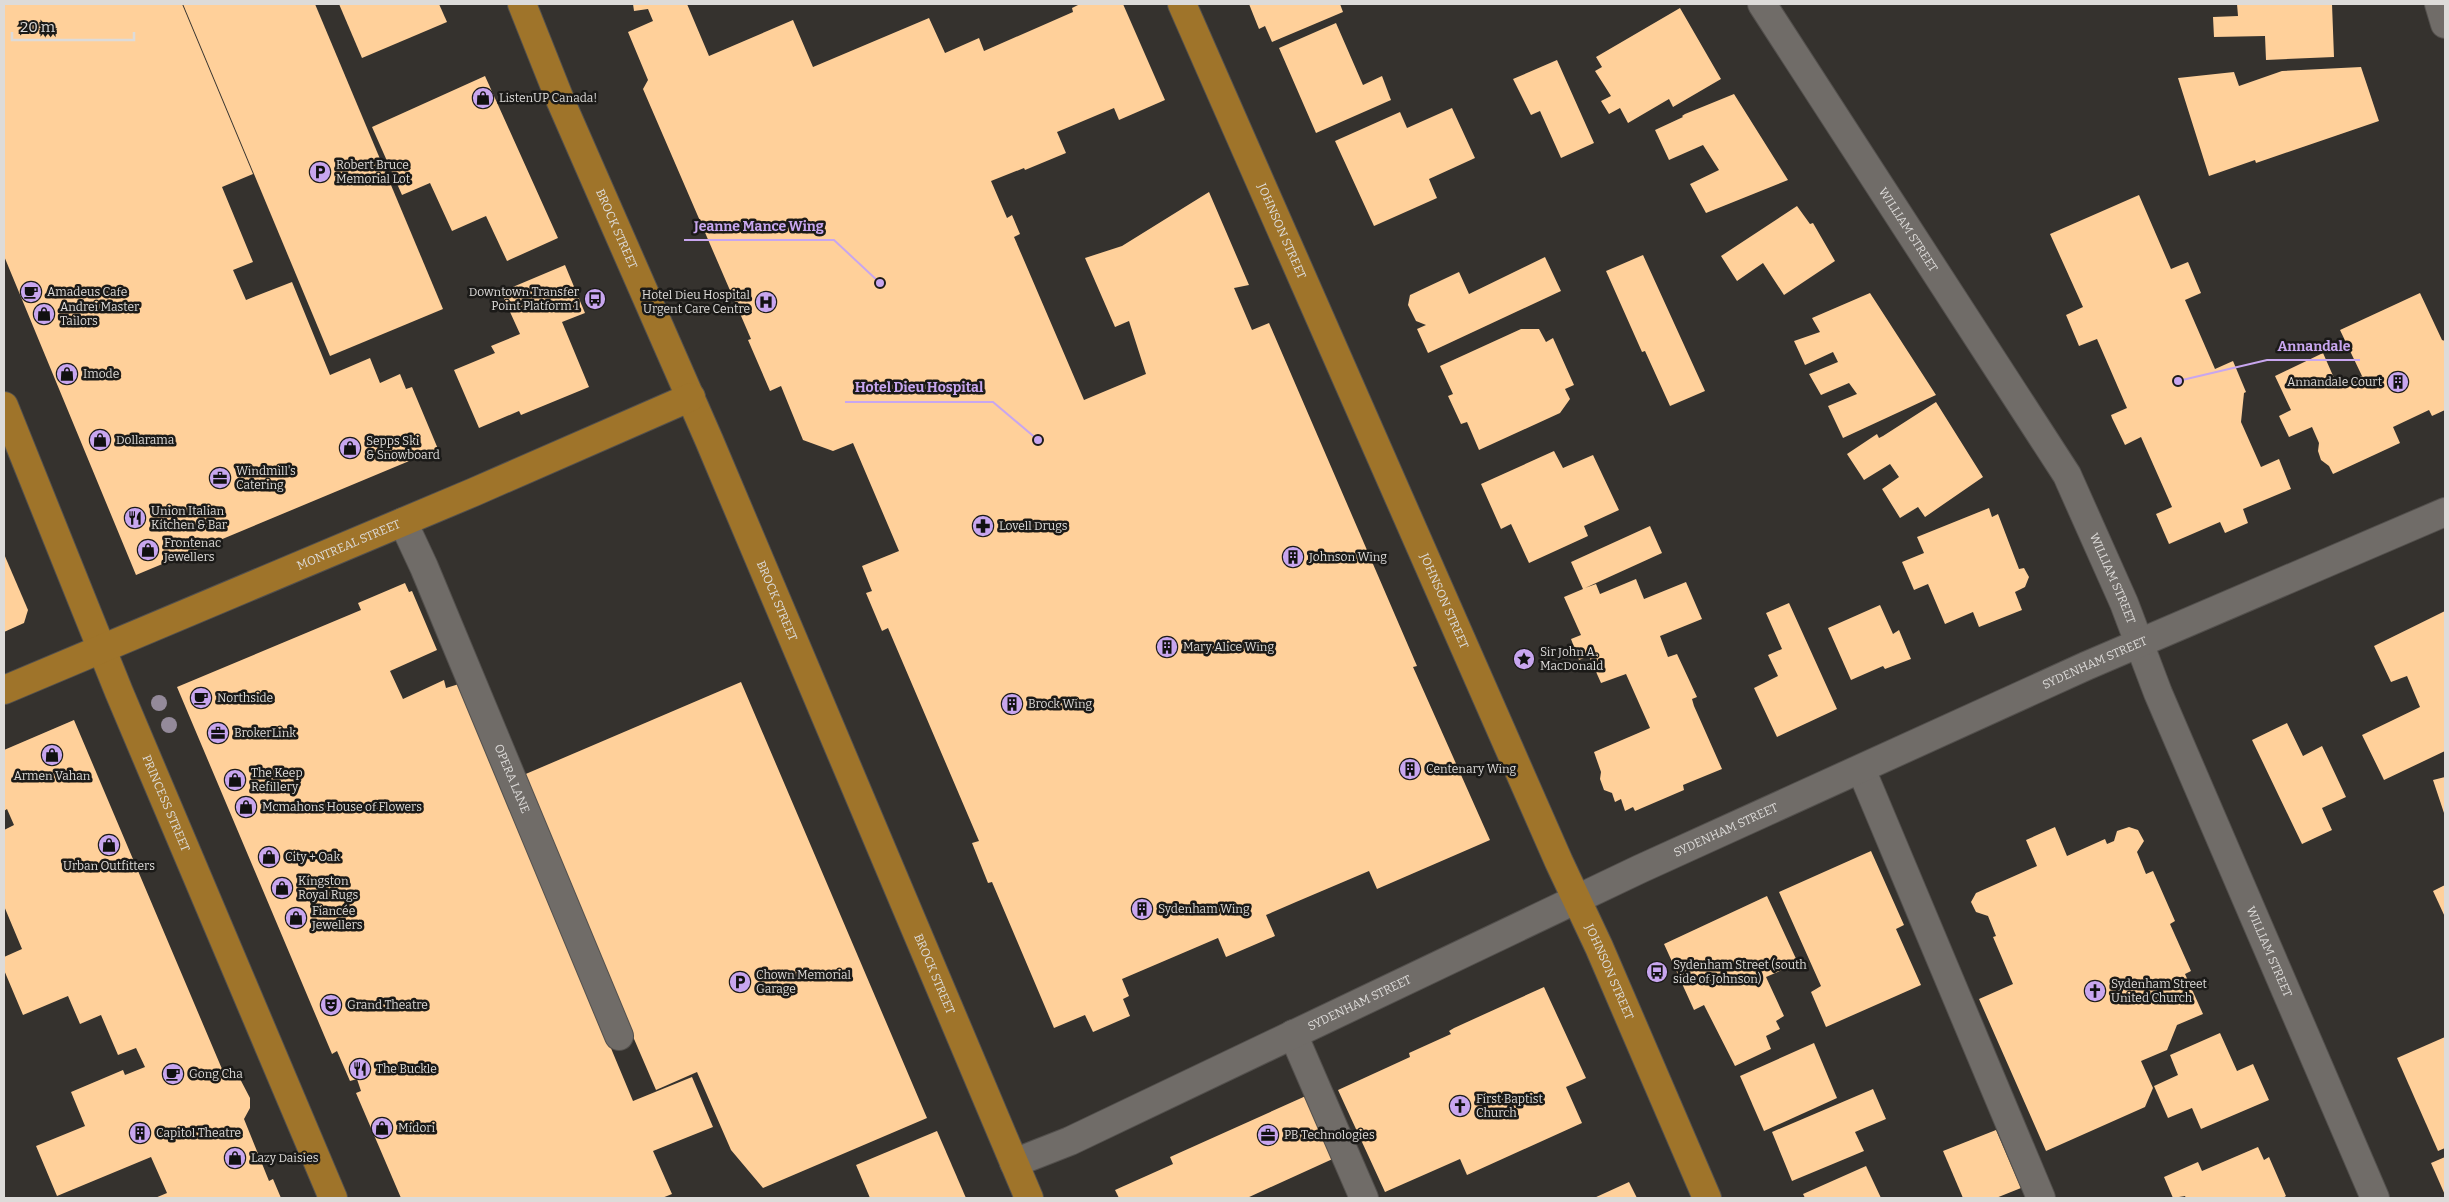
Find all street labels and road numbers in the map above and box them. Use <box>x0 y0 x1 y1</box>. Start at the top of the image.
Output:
street label: JOHNSON STREET <box>1254 180 1309 281</box>
street label: WILLIAM STREET <box>1876 185 1941 275</box>
street label: BROCK STREET <box>593 187 640 271</box>
street label: MONTREAL STREET <box>295 517 403 573</box>
street label: WILLIAM STREET <box>2087 531 2138 626</box>
street label: JOHNSON STREET <box>1417 550 1471 651</box>
street label: BROCK STREET <box>754 559 800 643</box>
street label: SYDENHAM STREET <box>2040 634 2149 692</box>
street label: OPERA LANE <box>491 742 533 815</box>
street label: PRINCESS STREET <box>139 753 193 854</box>
street label: SYDENHAM STREET <box>1672 800 1780 860</box>
street label: WILLIAM STREET <box>2243 904 2295 999</box>
street label: JOHNSON STREET <box>1582 921 1636 1022</box>
street label: BROCK STREET <box>911 932 958 1016</box>
street label: SYDENHAM STREET <box>1306 972 1413 1033</box>

